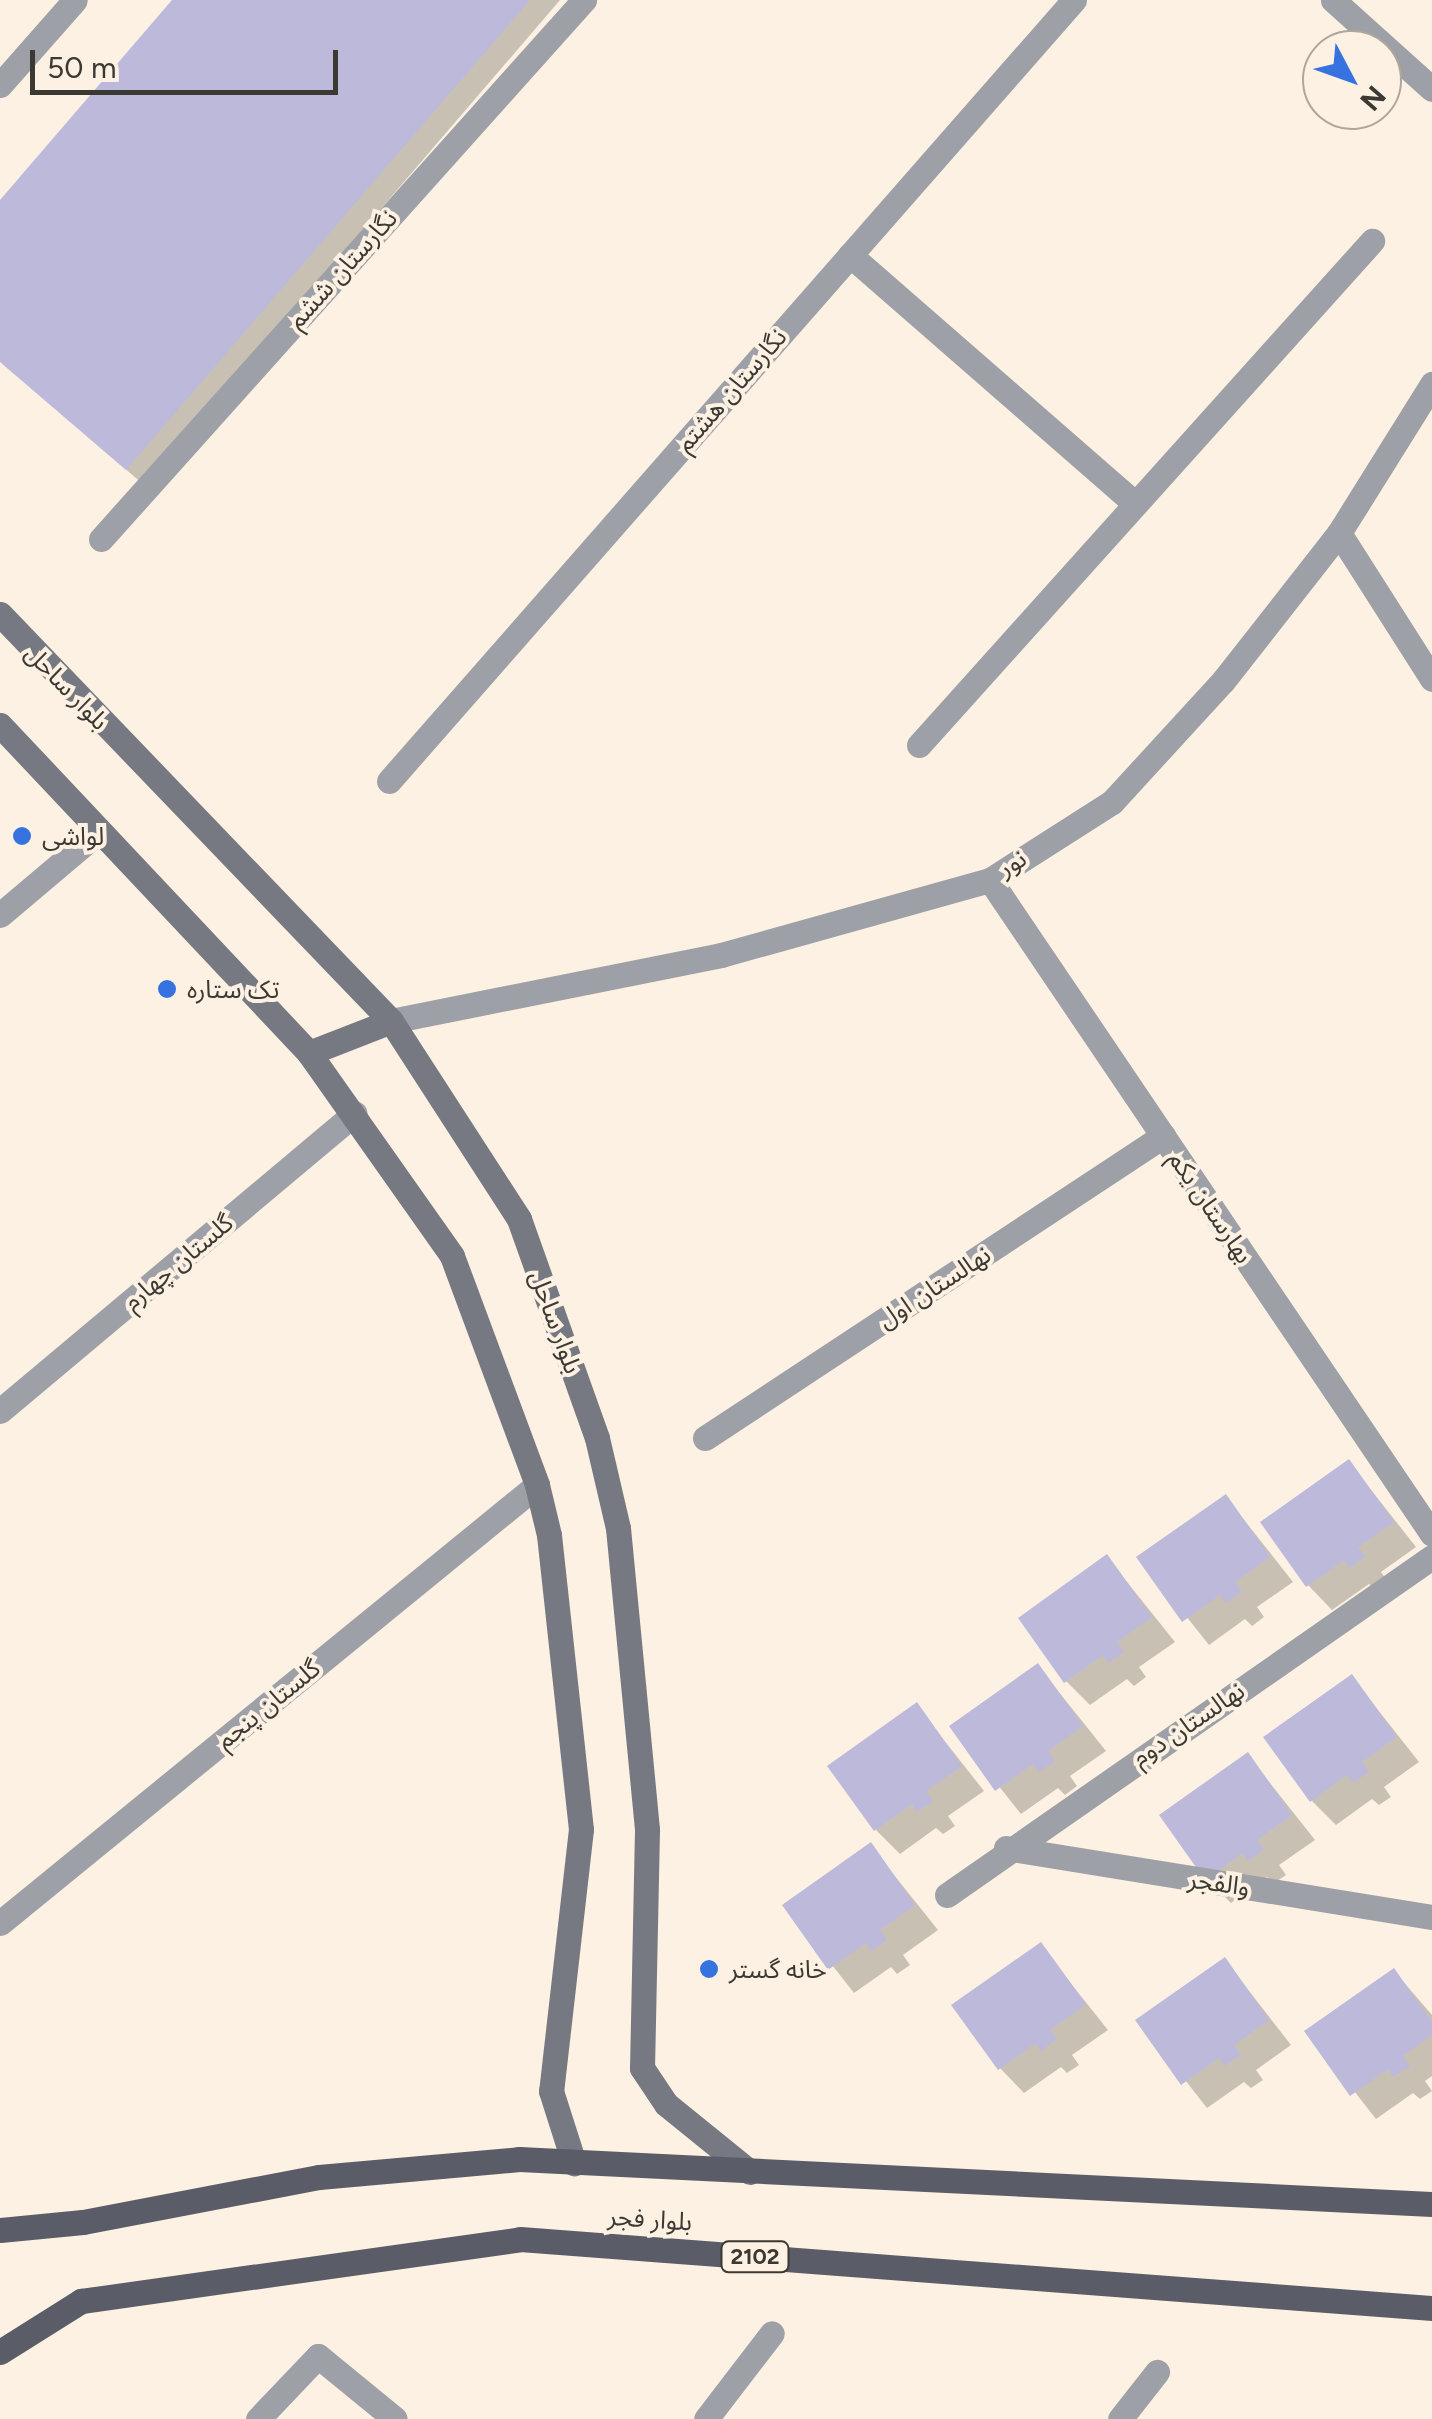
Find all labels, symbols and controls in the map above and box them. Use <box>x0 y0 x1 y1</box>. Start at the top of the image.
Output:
scale bar <box>35 30 342 92</box>
north arrow <box>1302 30 1402 130</box>
text: 50 m <box>47 49 116 86</box>
text: N <box>1353 79 1393 118</box>
street label: نگارستان ششم <box>281 203 403 335</box>
street label: نگارستان هشتم <box>669 322 793 458</box>
street label: بلوار ساحل <box>19 638 115 736</box>
place label: لواشی <box>42 821 104 851</box>
marker: لواشی <box>11 825 33 847</box>
street label: نور <box>992 843 1032 883</box>
place label: تک ستاره <box>187 974 280 1004</box>
marker: تک ستاره <box>156 978 178 1000</box>
street label: بهارستان یکم <box>1163 1145 1259 1269</box>
street label: گلستان چهارم <box>117 1207 239 1317</box>
street label: نهالستان اول <box>872 1239 996 1335</box>
street label: بلوار ساحل <box>524 1267 588 1377</box>
street label: گلستان پنجم <box>210 1653 326 1755</box>
street label: نهالستان دوم <box>1126 1675 1250 1773</box>
street label: والفجر <box>1186 1864 1252 1902</box>
place label: خانه گستر <box>729 1954 827 1984</box>
marker: خانه گستر <box>698 1958 720 1980</box>
street label: بلوار فجر <box>607 2201 693 2237</box>
road number: 2102 <box>720 2240 790 2274</box>

